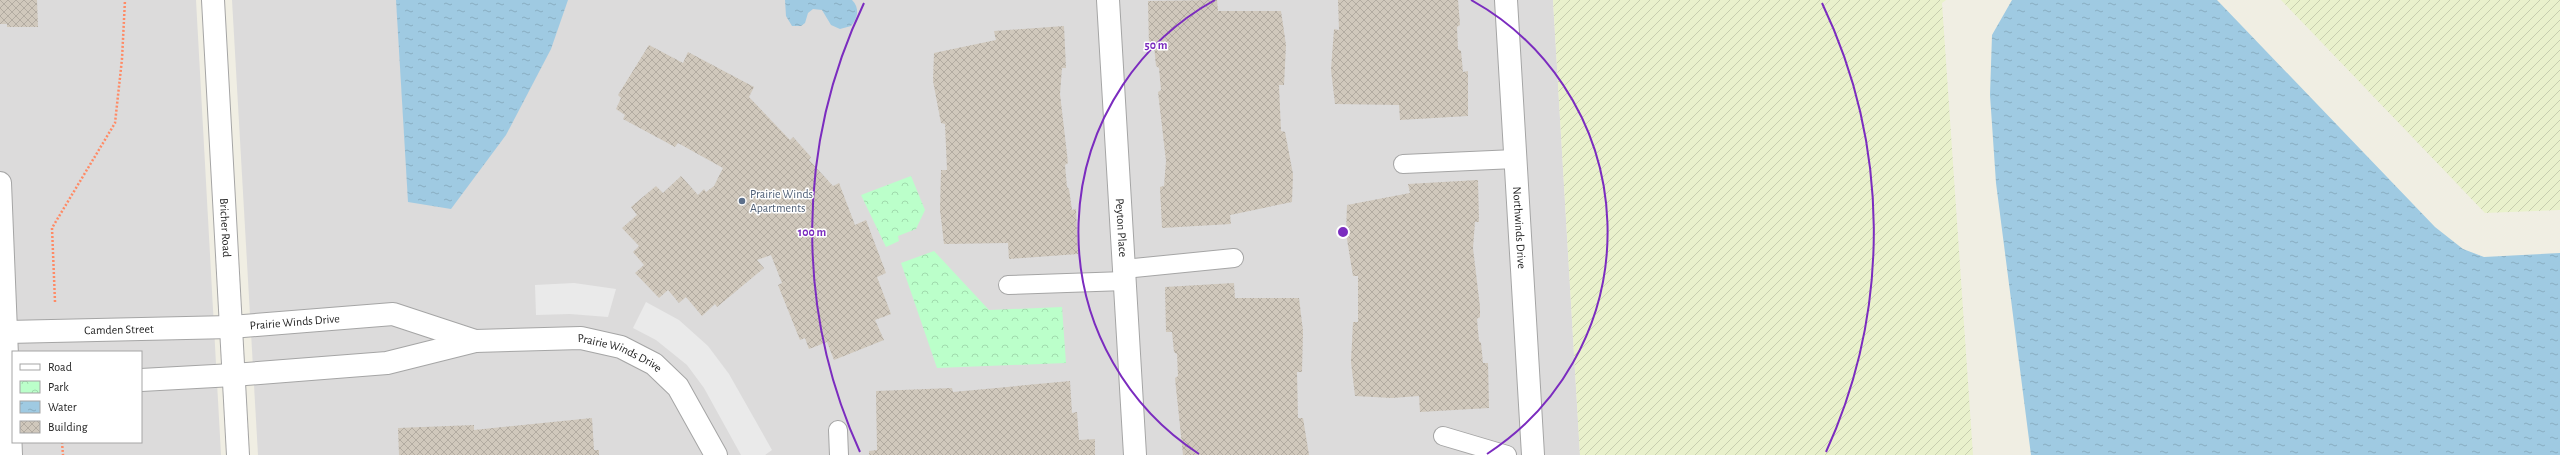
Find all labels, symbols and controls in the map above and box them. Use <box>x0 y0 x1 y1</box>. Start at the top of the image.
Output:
text: 50 m <box>1145 39 1168 51</box>
street label: Northwinds Drive <box>1511 186 1528 269</box>
place label: Prairie Winds Apartments <box>750 188 813 214</box>
marker: Prairie Winds Apartments <box>737 196 747 206</box>
street label: Bricher Road <box>218 198 233 258</box>
street label: Peyton Place <box>1113 198 1129 257</box>
centre of rings <box>1336 225 1350 239</box>
text: 100 m <box>798 226 826 238</box>
street label: Prairie Winds Drive <box>249 312 340 331</box>
street label: Camden Street <box>84 323 154 336</box>
street label: Prairie Winds Drive <box>577 332 664 374</box>
legend <box>12 351 142 443</box>
text: Road <box>48 361 72 373</box>
text: Park <box>48 381 69 393</box>
text: Water <box>48 401 77 413</box>
text: Building <box>48 421 88 433</box>

